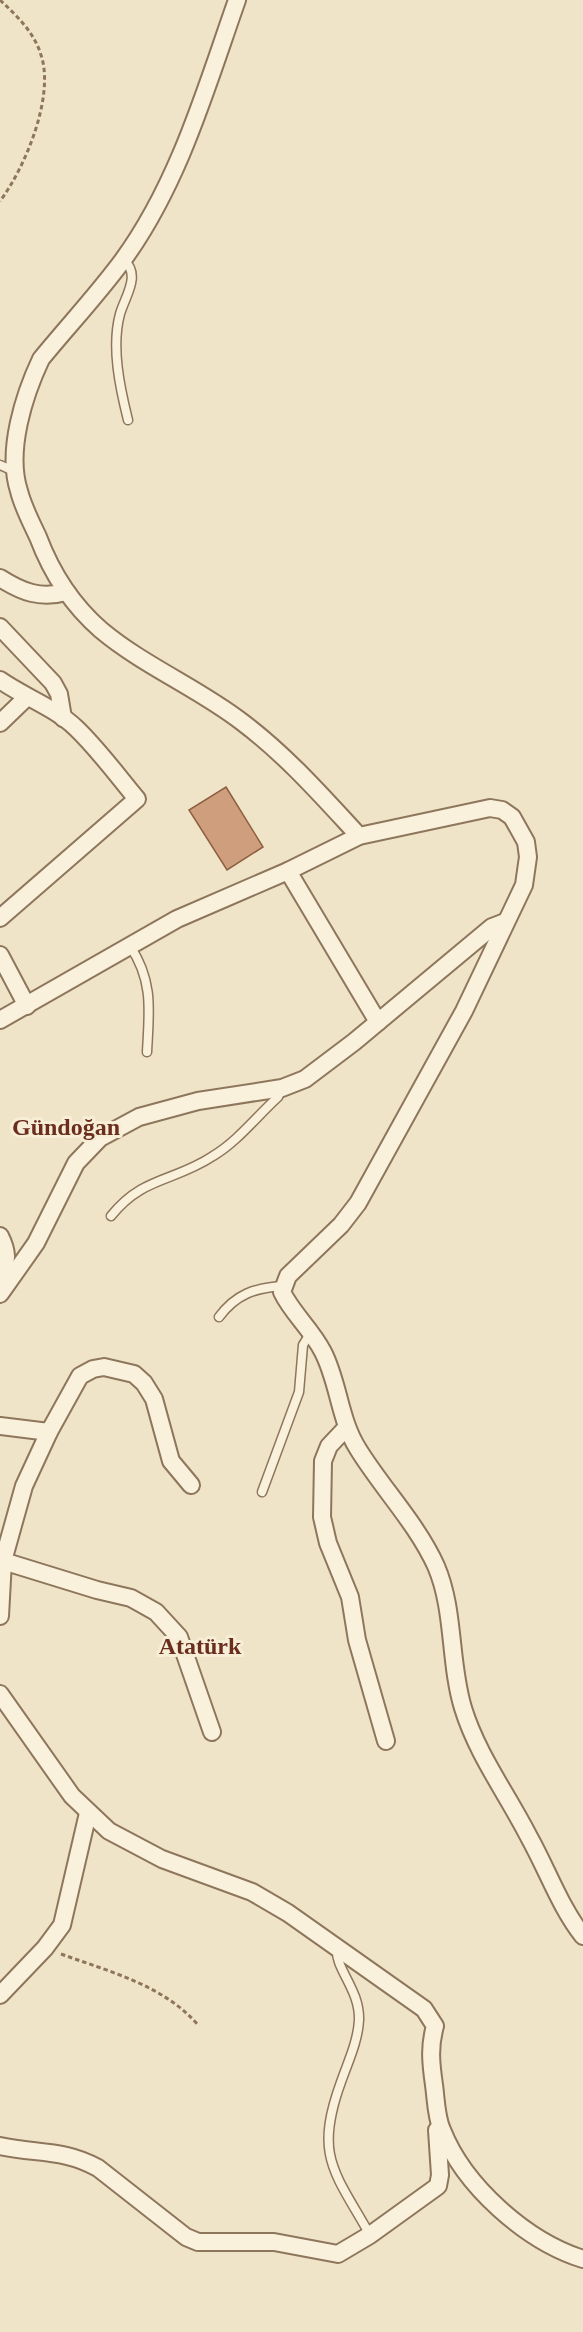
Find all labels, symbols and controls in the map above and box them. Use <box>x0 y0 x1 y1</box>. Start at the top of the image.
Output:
district label: Gündoğan <box>12 1114 120 1140</box>
district label: Atatürk <box>159 1633 242 1659</box>

